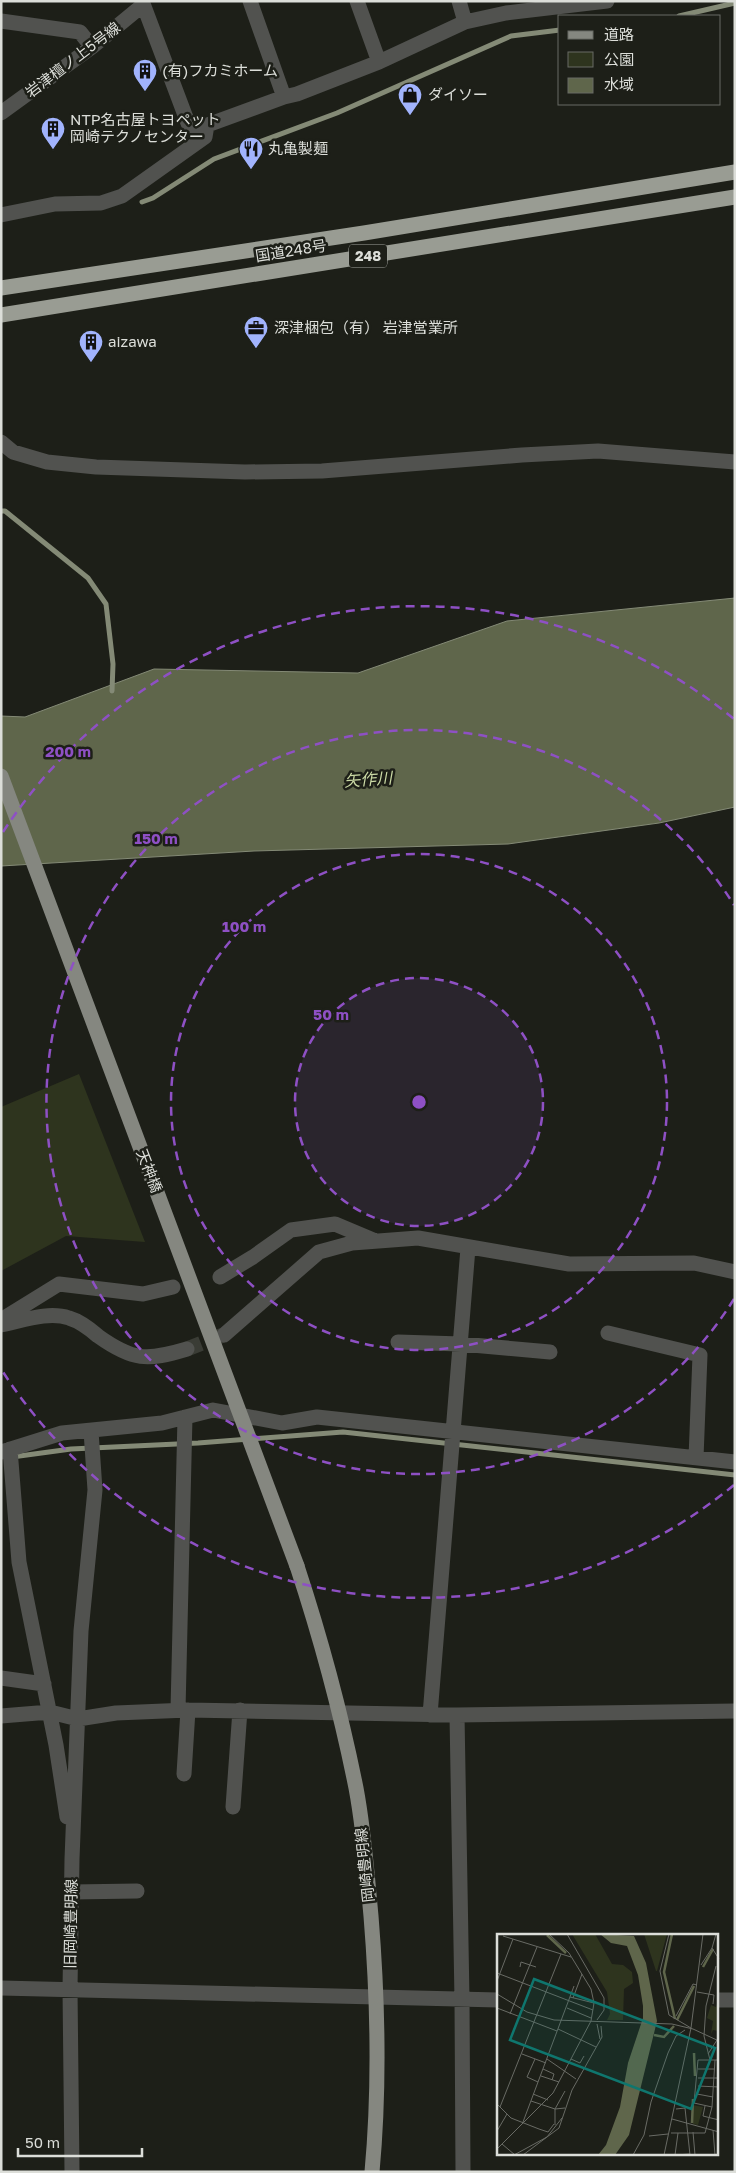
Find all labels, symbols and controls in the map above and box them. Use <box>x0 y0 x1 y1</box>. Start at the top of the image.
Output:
legend <box>558 15 721 105</box>
street label: 岩津檀ノ上5号線 <box>22 18 123 101</box>
text: 道路 <box>604 25 634 43</box>
text: 公園 <box>604 50 634 68</box>
building icon: (有)フカミホーム <box>132 58 158 92</box>
place label: (有)フカミホーム <box>162 61 278 79</box>
text: 水域 <box>604 75 634 93</box>
shop icon: ダイソー <box>397 82 423 116</box>
place label: ダイソー <box>428 85 488 103</box>
place label: NTP名古屋トヨペット 岡崎テクノセンター <box>70 110 221 145</box>
building icon: NTP名古屋トヨペット 岡崎テクノセンター <box>40 116 66 150</box>
restaurant icon: 丸亀製麺 <box>238 136 264 170</box>
place label: 丸亀製麺 <box>268 139 328 157</box>
street label: 国道248号 <box>254 235 328 265</box>
road number: 248 <box>349 245 387 268</box>
office icon: 深津梱包（有） 岩津営業所 <box>243 315 269 349</box>
place label: 深津梱包（有） 岩津営業所 <box>274 318 458 336</box>
building icon: aizawa <box>78 329 104 363</box>
place label: aizawa <box>108 332 157 350</box>
text: 200 m <box>45 742 91 760</box>
water label: 矢作川 <box>343 767 395 791</box>
text: 150 m <box>134 829 178 847</box>
text: 100 m <box>222 917 266 935</box>
text: 50 m <box>313 1005 349 1023</box>
centre of rings <box>410 1093 428 1111</box>
street label: 天神橋 <box>133 1146 166 1195</box>
street label: 岡崎豊明線 <box>351 1827 377 1903</box>
street label: 旧岡崎豊明線 <box>60 1879 80 1969</box>
inset map <box>497 1934 718 2156</box>
scale bar <box>18 2126 141 2158</box>
text: 50 m <box>25 2133 60 2151</box>

